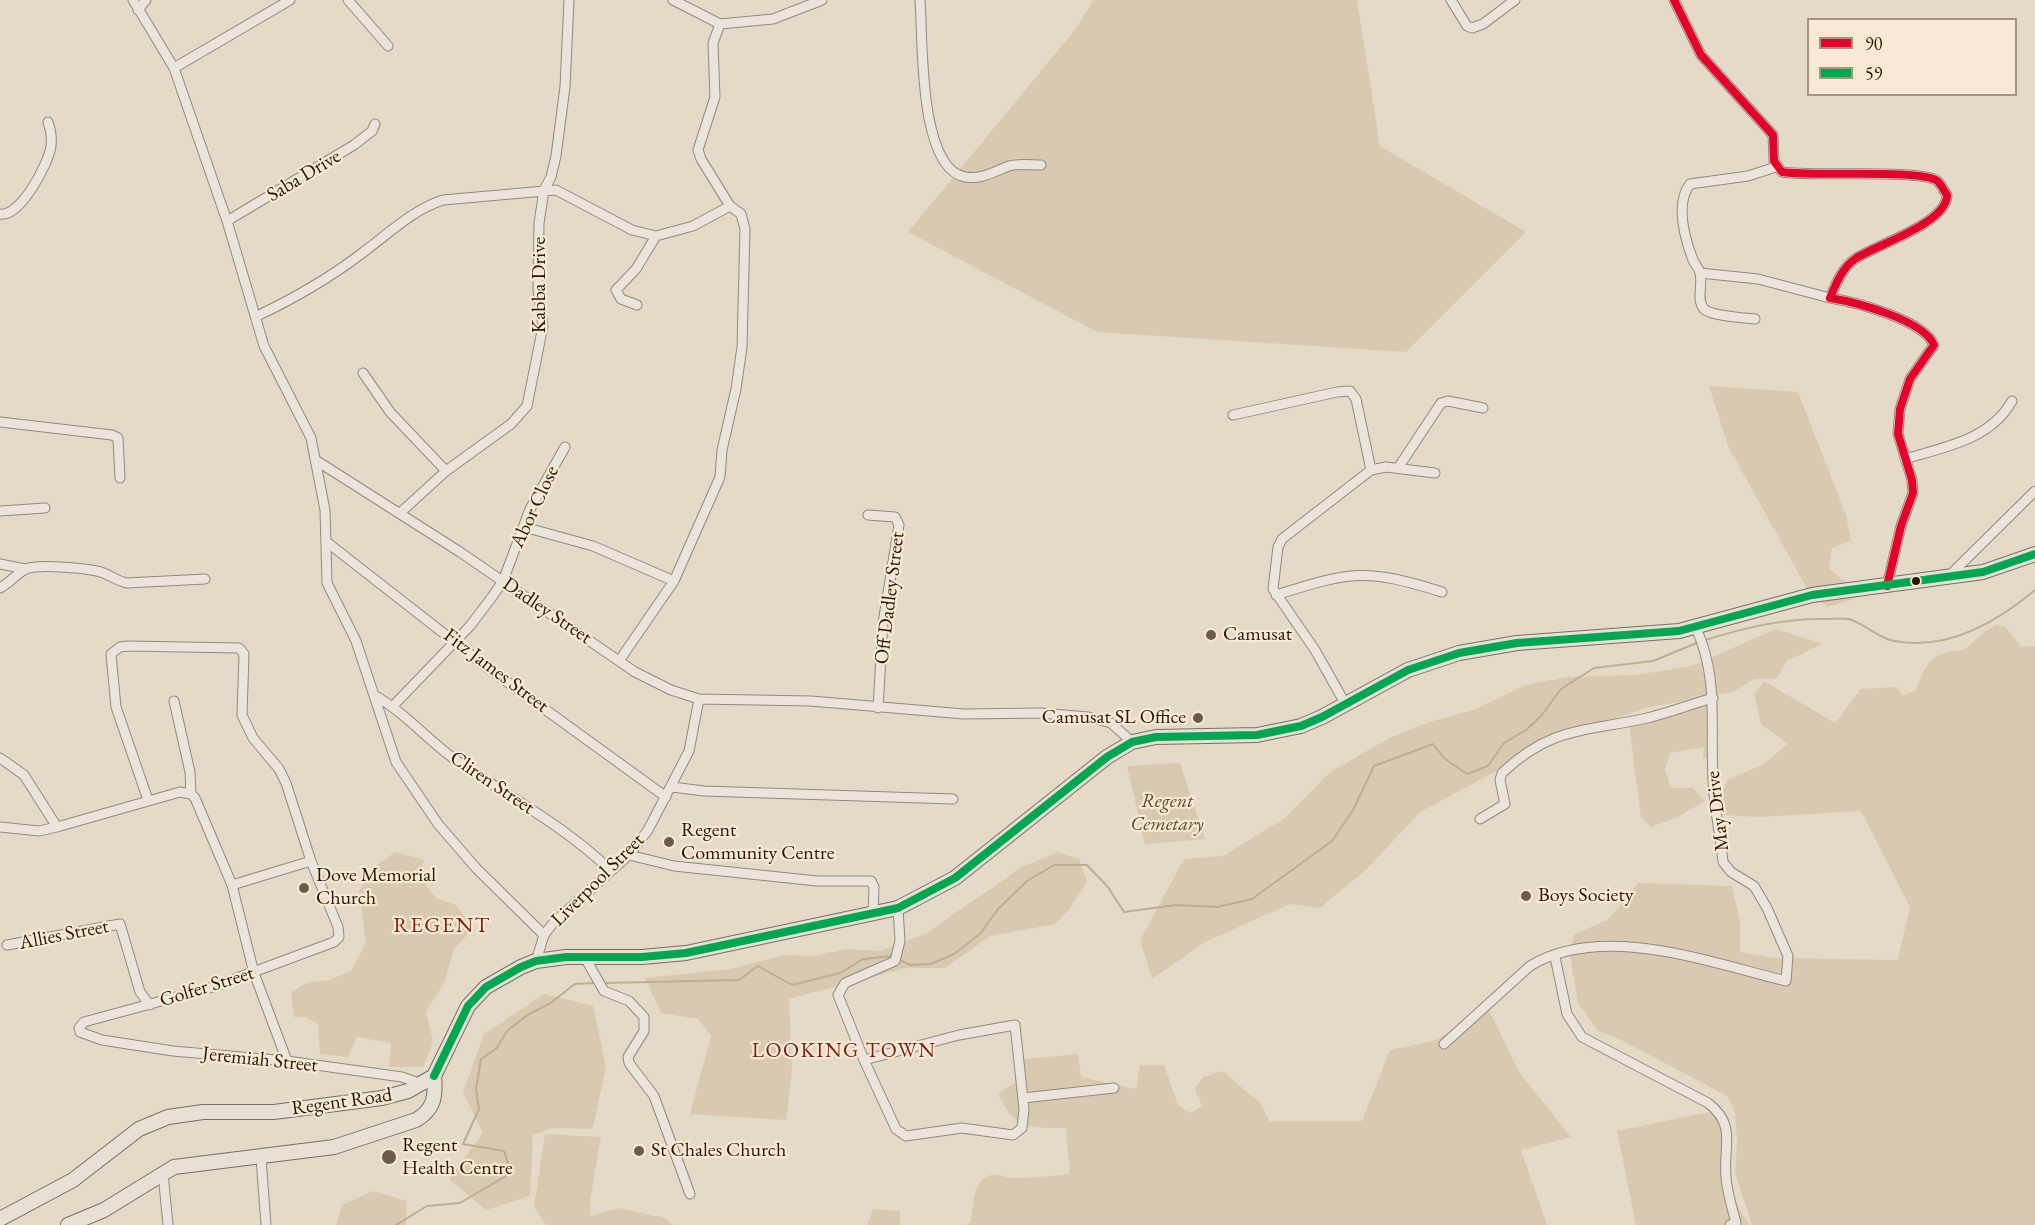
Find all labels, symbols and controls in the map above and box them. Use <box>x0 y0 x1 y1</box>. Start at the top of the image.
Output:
legend <box>1807 18 2017 96</box>
text: 90 <box>1865 32 1882 55</box>
text: 59 <box>1865 62 1882 85</box>
street label: Saba Drive <box>263 145 345 207</box>
street label: Kabba Drive <box>528 237 552 333</box>
street label: Abor Close <box>506 462 564 552</box>
street label: Off Dadley Street <box>870 530 910 666</box>
street label: Dadley Street <box>498 572 596 650</box>
unlabelled marker <box>1910 575 1922 587</box>
place label: Camusat <box>1223 623 1292 647</box>
street label: Fitz James Street <box>439 624 553 718</box>
marker: Camusat <box>1204 628 1218 642</box>
place label: Camusat SL Office <box>1042 706 1186 730</box>
marker: Camusat SL Office <box>1191 711 1205 725</box>
street label: Cliren Street <box>445 746 539 820</box>
street label: May Drive <box>1701 769 1735 853</box>
park label: Regent Cemetary <box>1131 790 1203 837</box>
place label: Regent Community Centre <box>681 819 835 866</box>
street label: Liverpool Street <box>546 828 650 932</box>
marker: Regent Community Centre <box>662 835 676 849</box>
place label: Dove Memorial Church <box>316 864 436 911</box>
marker: Dove Memorial Church <box>297 881 311 895</box>
place label: Boys Society <box>1538 884 1633 908</box>
marker: Boys Society <box>1519 889 1533 903</box>
district label: REGENT <box>393 913 491 939</box>
street label: Allies Street <box>17 915 111 955</box>
street label: Golfer Street <box>157 961 257 1013</box>
district label: LOOKING TOWN <box>752 1038 936 1064</box>
street label: Jeremiah Street <box>201 1042 319 1078</box>
street label: Regent Road <box>290 1083 394 1121</box>
place label: Regent Health Centre <box>402 1134 513 1181</box>
place label: St Chales Church <box>651 1139 786 1163</box>
marker: St Chales Church <box>632 1144 646 1158</box>
marker: Regent Health Centre <box>380 1148 398 1166</box>

